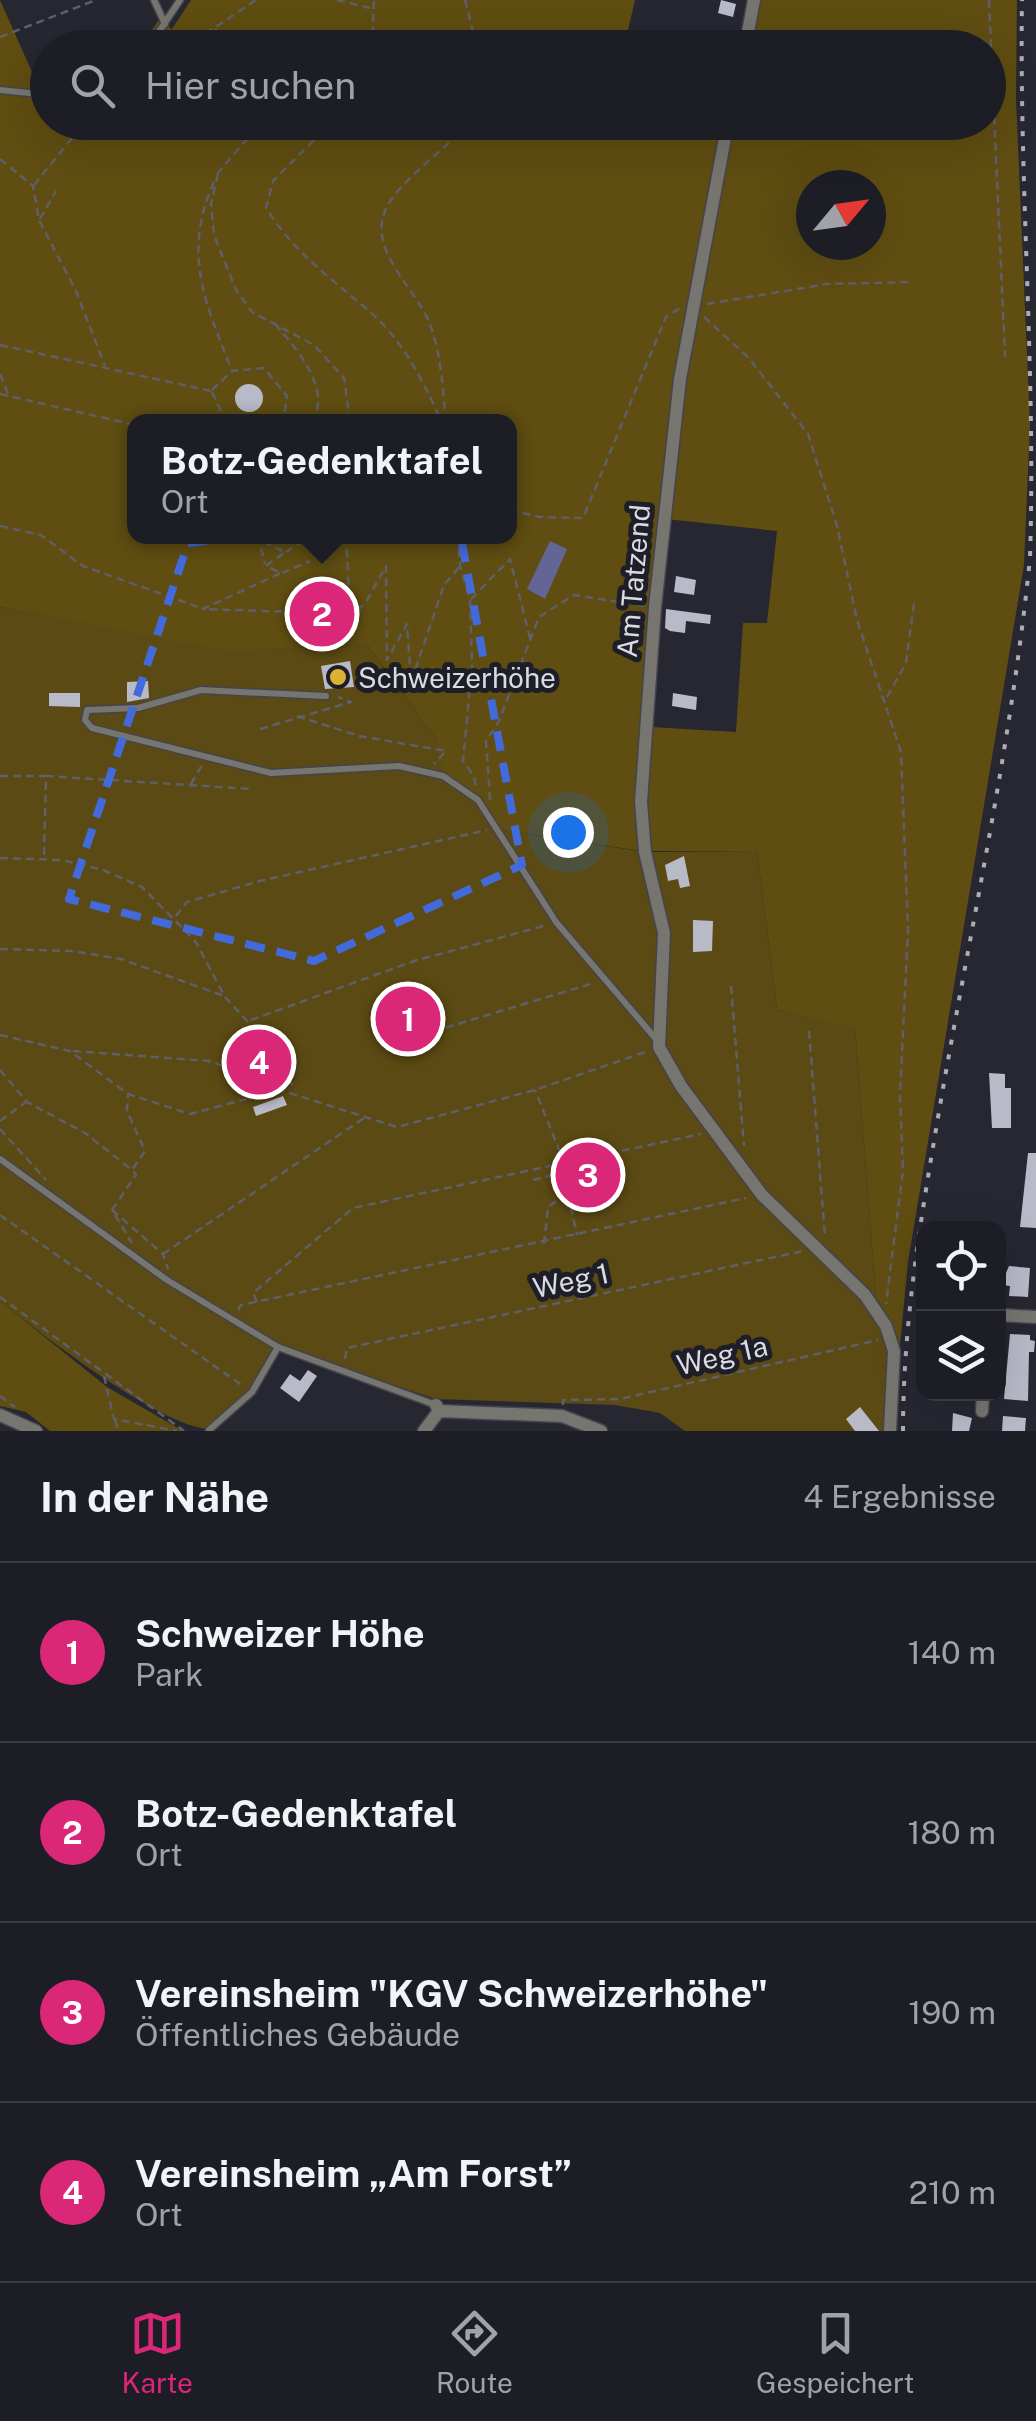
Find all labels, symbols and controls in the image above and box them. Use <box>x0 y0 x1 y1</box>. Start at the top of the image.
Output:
search box <box>30 30 1006 140</box>
icon: search <box>65 58 120 113</box>
text: Hier suchen <box>145 63 356 108</box>
north arrow <box>796 170 886 260</box>
popup <box>127 414 517 544</box>
text: Botz-Gedenktafel <box>161 438 483 483</box>
text: Ort <box>161 483 209 520</box>
street label: Am Tatzend <box>610 503 656 659</box>
pin: 2 <box>290 576 354 652</box>
place label: Schweizerhöhe <box>358 661 556 694</box>
marker: Schweizerhöhe <box>327 666 349 688</box>
your location <box>543 807 594 858</box>
pin: 1 <box>376 982 440 1056</box>
pin: 4 <box>226 1024 292 1100</box>
pin: 3 <box>556 1138 620 1212</box>
map controls <box>916 1221 1006 1401</box>
button: locate <box>916 1221 1006 1311</box>
street label: Weg 1 <box>530 1256 612 1304</box>
button: layers <box>916 1311 1006 1401</box>
street label: Weg 1a <box>673 1329 771 1381</box>
text: In der Nähe <box>40 1472 269 1521</box>
text: 4 Ergebnisse <box>803 1478 996 1515</box>
text: Schweizer Höhe <box>135 1611 425 1656</box>
text: 1 <box>66 1634 79 1671</box>
text: 140 m <box>908 1634 996 1671</box>
text: Park <box>135 1656 203 1693</box>
text: Botz-Gedenktafel <box>135 1791 457 1836</box>
text: 2 <box>62 1814 83 1851</box>
text: 180 m <box>907 1814 996 1851</box>
text: Ort <box>135 1836 183 1873</box>
text: Vereinsheim "KGV Schweizerhöhe" <box>135 1971 768 2016</box>
text: 3 <box>62 1994 83 2031</box>
text: 190 m <box>908 1994 996 2031</box>
text: Öffentliches Gebäude <box>135 2016 460 2053</box>
text: Vereinsheim „Am Forst” <box>135 2151 572 2196</box>
text: 4 <box>62 2174 83 2211</box>
text: 210 m <box>909 2174 996 2211</box>
text: Ort <box>135 2196 183 2233</box>
tab: Karte <box>122 2306 193 2399</box>
tab: Route <box>436 2306 513 2399</box>
tab: Gespeichert <box>756 2306 914 2399</box>

